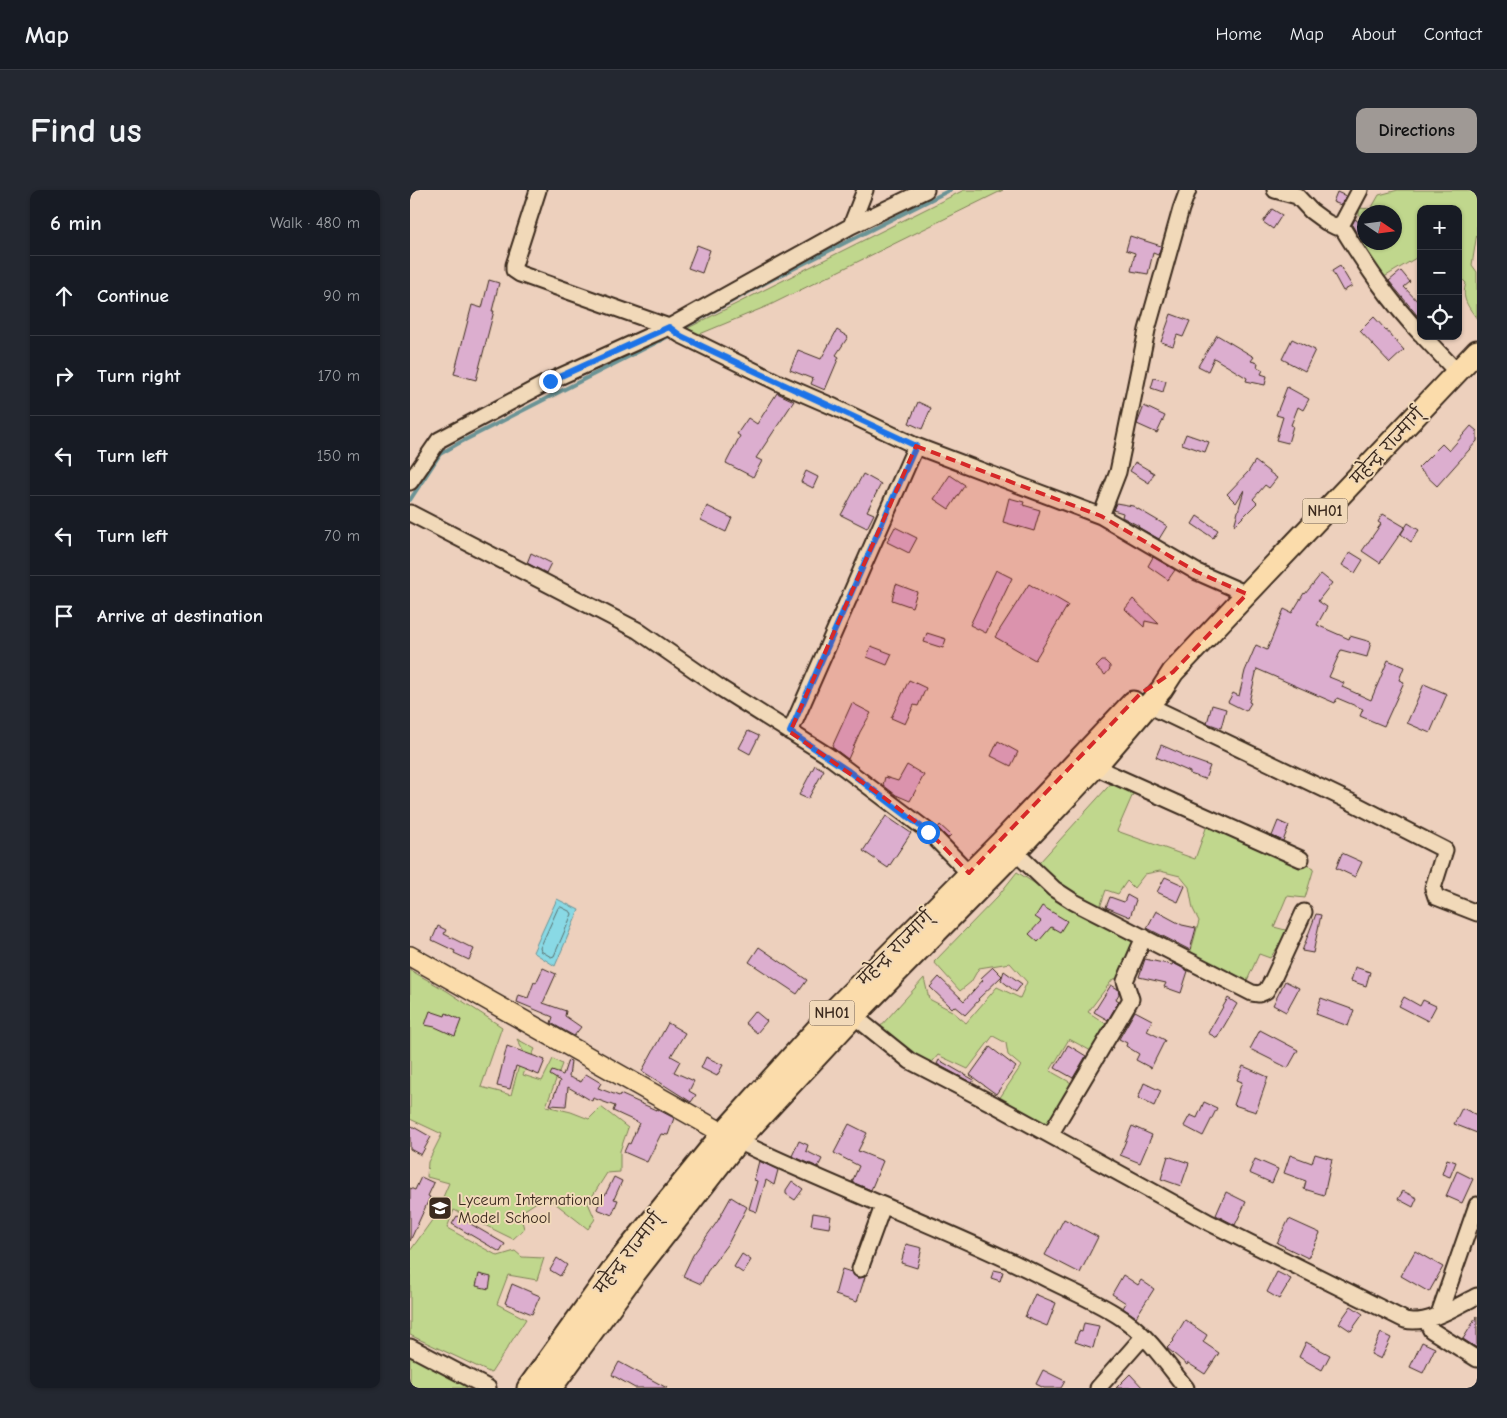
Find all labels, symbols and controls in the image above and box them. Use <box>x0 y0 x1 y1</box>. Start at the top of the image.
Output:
text: Map <box>25 21 69 49</box>
text: Home <box>1215 24 1262 45</box>
text: Map <box>1290 24 1324 45</box>
text: About <box>1352 24 1396 45</box>
text: Contact <box>1424 24 1482 45</box>
button: Directions <box>1356 108 1477 153</box>
text: Find us <box>30 110 142 151</box>
north arrow <box>1357 205 1402 250</box>
map controls <box>1417 205 1462 340</box>
button: + <box>1417 205 1462 250</box>
text: 6 min <box>50 211 102 235</box>
text: Walk · 480 m <box>270 214 360 232</box>
button: − <box>1417 250 1462 295</box>
icon: ahead <box>50 282 78 310</box>
text: Continue <box>97 285 169 307</box>
text: 90 m <box>323 287 360 305</box>
button: locate <box>1417 295 1462 340</box>
icon: right <box>50 362 78 390</box>
text: Turn right <box>97 365 181 387</box>
text: 170 m <box>318 367 360 385</box>
route end <box>539 370 562 393</box>
street label: महेन्द्र राज्मार्ग् <box>1343 401 1430 491</box>
icon: left <box>50 442 78 470</box>
text: Turn left <box>97 445 168 467</box>
text: 150 m <box>317 447 360 465</box>
road number: NH01 <box>1302 498 1348 524</box>
icon: left <box>50 522 78 550</box>
text: Turn left <box>97 525 168 547</box>
text: 70 m <box>324 527 360 545</box>
icon: arrive <box>50 602 78 630</box>
text: Arrive at destination <box>97 605 263 627</box>
route start <box>917 821 940 844</box>
street label: महेन्द्र राज्मार्ग् <box>851 903 939 992</box>
road number: NH01 <box>810 1000 854 1026</box>
place label: Lyceum International Model School <box>458 1191 603 1227</box>
school or university icon: Lyceum International Model School <box>427 1195 453 1221</box>
street label: महेन्द्र राज्मार्ग् <box>587 1206 668 1300</box>

